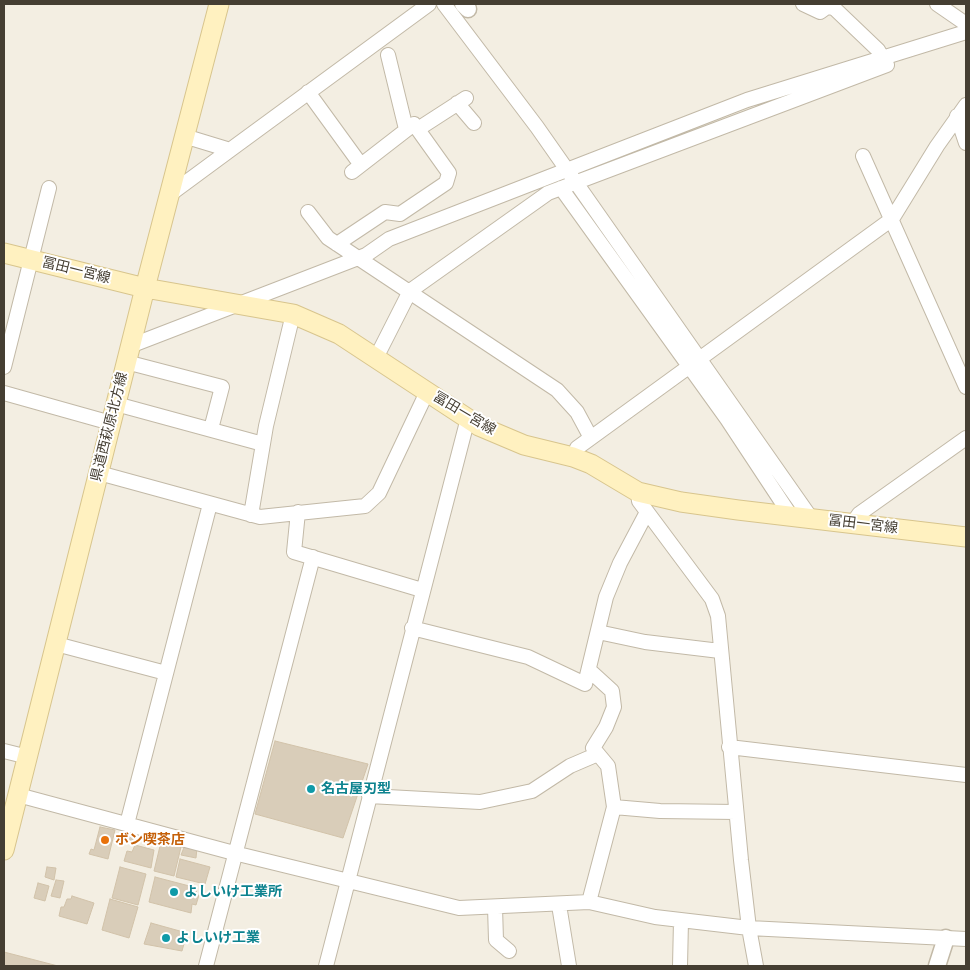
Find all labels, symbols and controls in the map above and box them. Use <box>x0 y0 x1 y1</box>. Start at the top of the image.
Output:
street label: 冨田一宮線 <box>40 254 112 288</box>
street label: 県道西萩原北方線 <box>88 371 132 483</box>
street label: 冨田一宮線 <box>430 389 498 439</box>
street label: 冨田一宮線 <box>827 512 899 538</box>
place label: 名古屋刃型 <box>321 781 391 797</box>
marker: 名古屋刃型 <box>305 783 317 795</box>
place label: ボン喫茶店 <box>115 832 185 848</box>
marker: ボン喫茶店 <box>99 834 111 846</box>
place label: よしいけ工業所 <box>184 884 282 900</box>
marker: よしいけ工業所 <box>168 886 180 898</box>
place label: よしいけ工業 <box>176 930 260 946</box>
marker: よしいけ工業 <box>160 932 172 944</box>

